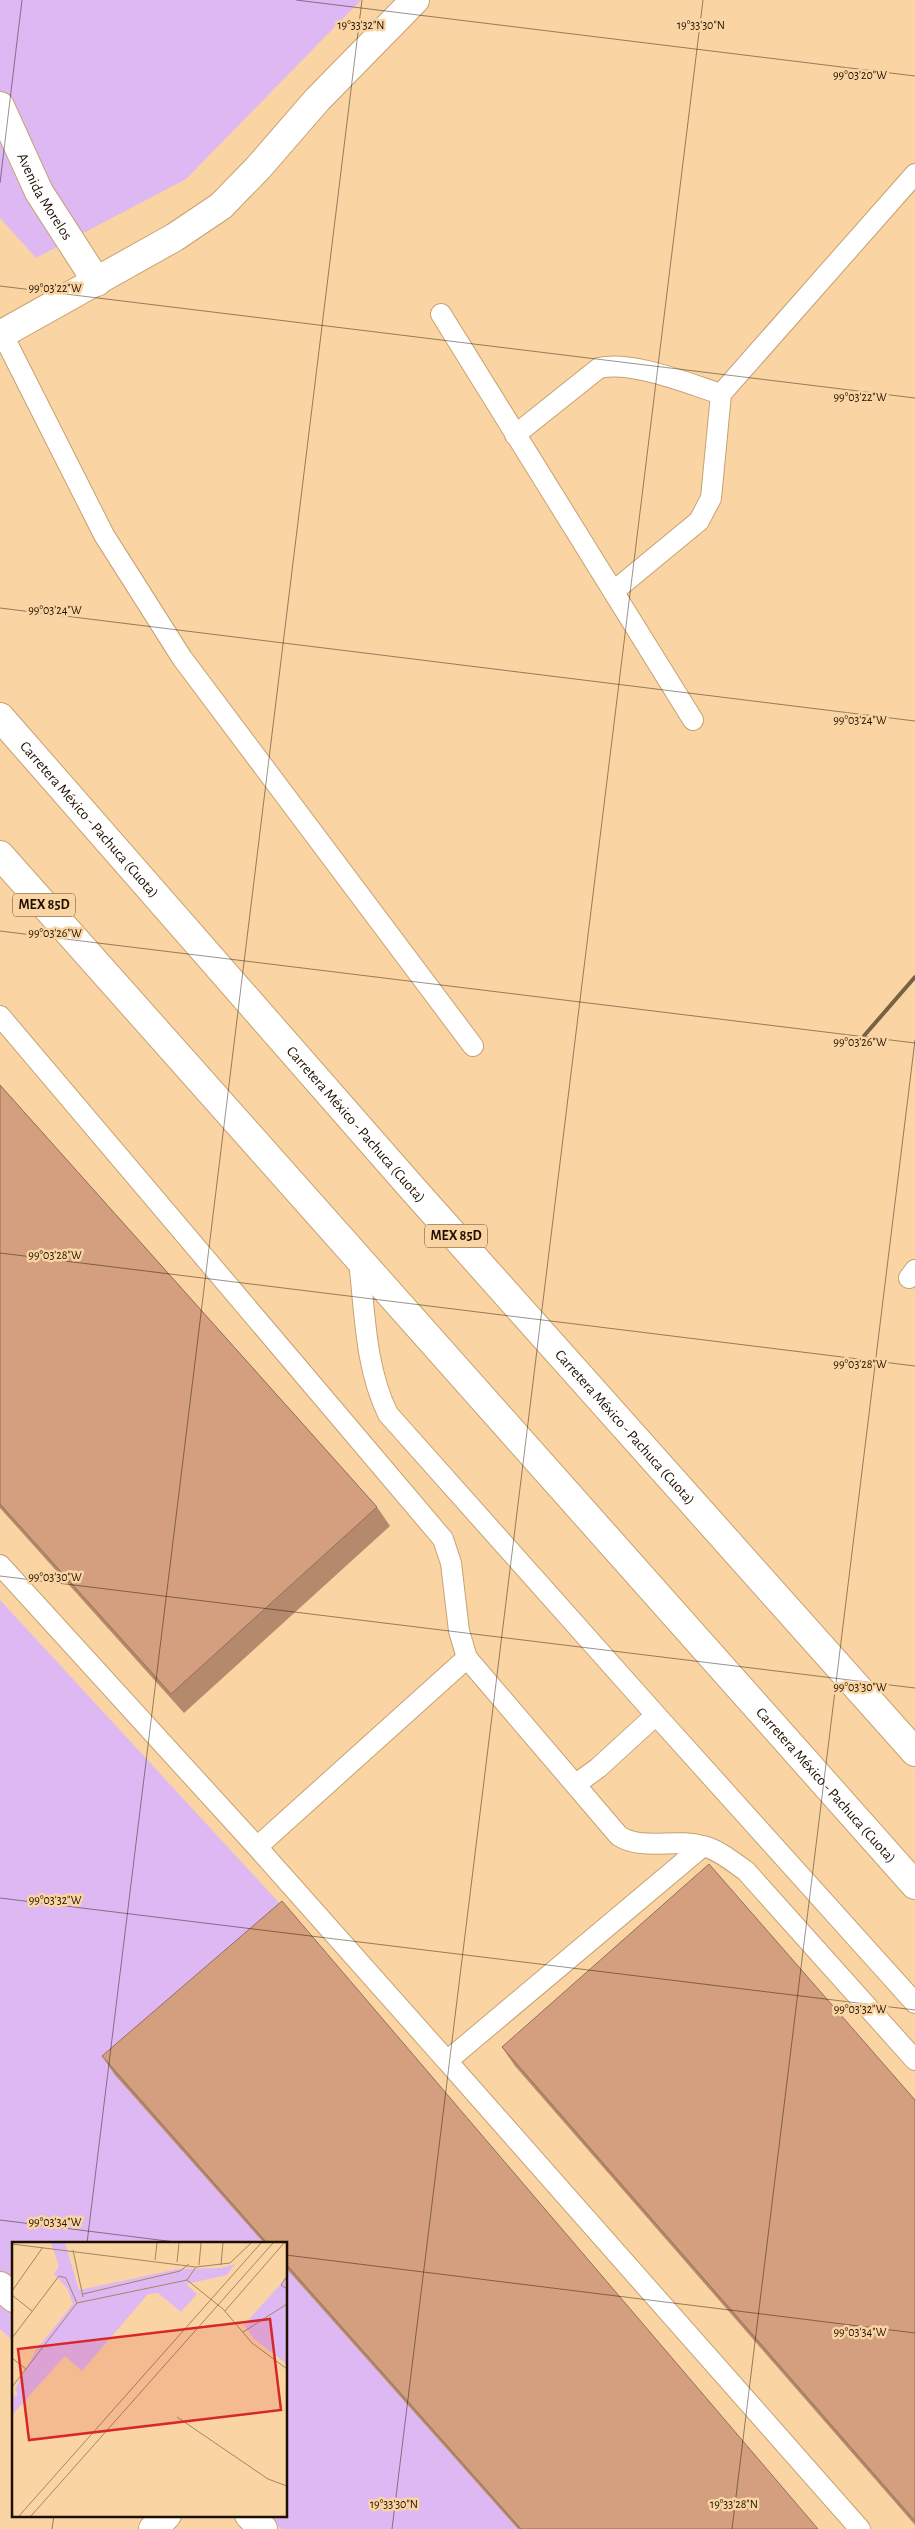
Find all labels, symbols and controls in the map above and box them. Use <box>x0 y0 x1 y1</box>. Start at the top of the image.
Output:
text: 19°33'32"N <box>337 19 385 31</box>
text: 19°33'30"N <box>677 19 725 31</box>
text: 99°03'20"W <box>833 69 887 81</box>
street label: Avenida Morelos <box>15 151 75 242</box>
text: 99°03'22"W <box>28 282 82 294</box>
text: 99°03'22"W <box>833 391 887 403</box>
text: 99°03'24"W <box>28 604 82 616</box>
text: 99°03'24"W <box>833 714 887 726</box>
street label: Carretera México - Pachuca (Cuota) <box>17 738 162 900</box>
road number: MEX 85D <box>13 894 75 916</box>
text: 99°03'26"W <box>28 927 82 939</box>
text: 99°03'26"W <box>833 1036 887 1048</box>
street label: Carretera México - Pachuca (Cuota) <box>284 1043 428 1205</box>
road number: MEX 85D <box>425 1224 487 1248</box>
text: 99°03'28"W <box>28 1249 82 1261</box>
street label: Carretera México - Pachuca (Cuota) <box>552 1347 698 1507</box>
text: 99°03'28"W <box>833 1358 887 1370</box>
text: 99°03'30"W <box>28 1571 82 1583</box>
text: 99°03'30"W <box>833 1681 887 1693</box>
street label: Carretera México - Pachuca (Cuota) <box>753 1704 899 1866</box>
text: 99°03'32"W <box>29 1894 82 1906</box>
text: 99°03'32"W <box>834 2003 887 2015</box>
text: 99°03'34"W <box>28 2216 82 2228</box>
inset map <box>12 2242 288 2516</box>
text: 99°03'34"W <box>833 2326 887 2338</box>
text: 19°33'30"N <box>370 2498 418 2510</box>
text: 19°33'28"N <box>710 2498 758 2510</box>

